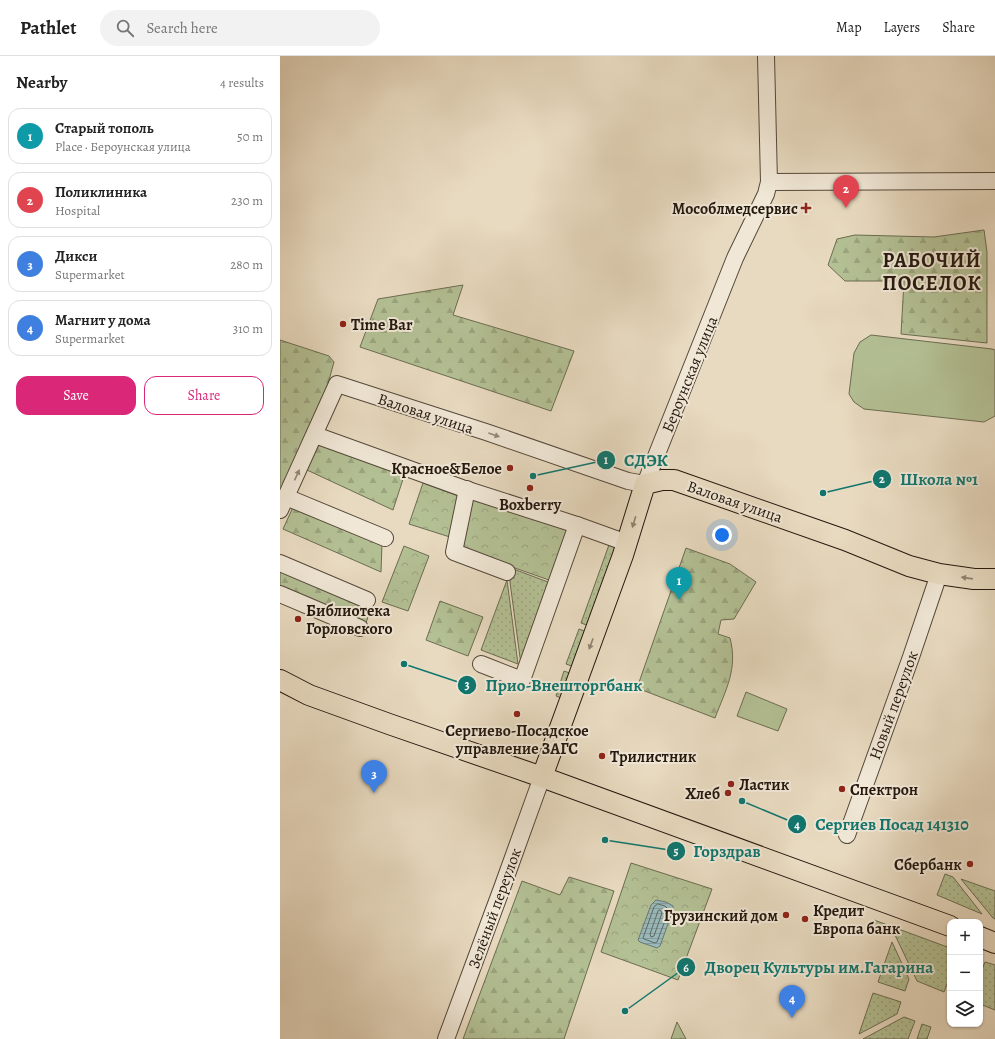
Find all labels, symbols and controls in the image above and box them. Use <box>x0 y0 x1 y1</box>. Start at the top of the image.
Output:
search box <box>100 10 380 46</box>
text: Pathlet <box>20 15 76 41</box>
icon: search <box>114 17 136 39</box>
text: Search here <box>146 18 218 38</box>
text: Map <box>836 18 862 37</box>
text: Layers <box>884 18 920 37</box>
text: Share <box>942 18 975 37</box>
text: Nearby <box>16 71 67 94</box>
text: 4 results <box>220 74 264 91</box>
text: Старый тополь <box>55 118 154 138</box>
text: 1 <box>28 128 32 145</box>
text: 50 m <box>237 128 263 145</box>
text: Place · Бероунская улица <box>55 138 191 155</box>
pin: 2 <box>833 175 859 208</box>
text: Поликлиника <box>55 182 147 202</box>
text: 2 <box>27 192 33 209</box>
text: 230 m <box>231 192 263 209</box>
place label: Мособлмедсервис <box>672 198 798 220</box>
text: Hospital <box>55 202 100 219</box>
marker: Мособлмедсервис <box>801 203 811 213</box>
text: Дикси <box>55 246 97 266</box>
district label: РАБОЧИЙ ПОСЕЛОК <box>882 247 982 297</box>
text: 3 <box>27 256 33 273</box>
text: 280 m <box>230 256 263 273</box>
text: Supermarket <box>55 266 125 283</box>
text: Магнит у дома <box>55 310 151 330</box>
street label: Бероунская улица <box>657 312 724 436</box>
place label: Time Bar <box>351 314 413 336</box>
marker: Time Bar <box>338 319 348 329</box>
text: 4 <box>27 320 33 337</box>
text: 310 m <box>233 320 263 337</box>
text: Supermarket <box>55 330 125 347</box>
button: Save <box>16 376 136 415</box>
button: Share <box>144 376 264 415</box>
street label: Валовая улица <box>375 388 477 440</box>
one-way arrow <box>489 432 501 438</box>
callout: СДЭК <box>596 445 676 474</box>
text: СДЭК <box>624 449 669 472</box>
text: 1 <box>604 452 609 468</box>
place label: Красное&Белое <box>391 458 502 480</box>
marker: Красное&Белое <box>505 463 515 473</box>
callout: Школа №1 <box>872 465 986 494</box>
one-way arrow <box>294 468 300 480</box>
text: Школа №1 <box>900 468 978 491</box>
text: 2 <box>879 471 885 487</box>
street label: Валовая улица <box>684 475 786 529</box>
marker: Boxberry <box>525 483 535 493</box>
place label: Boxberry <box>499 494 562 516</box>
one-way arrow <box>631 516 637 528</box>
your location <box>712 525 732 545</box>
pin: 1 <box>666 567 692 600</box>
one-way arrow <box>961 575 973 581</box>
place label: Библиотека Горловского <box>306 600 393 640</box>
marker: Библиотека Горловского <box>293 614 303 624</box>
one-way arrow <box>587 639 593 651</box>
street label: Новый переулок <box>864 648 924 763</box>
callout: Прио-Внешторгбанк <box>457 670 650 699</box>
text: Прио-Внешторгбанк <box>486 674 643 697</box>
text: 3 <box>464 677 470 693</box>
marker: Сергиево-Посадское управление ЗАГС <box>512 709 522 719</box>
place label: Сергиево-Посадское управление ЗАГС <box>445 720 589 760</box>
place label: Трилистник <box>610 746 697 768</box>
marker: Трилистник <box>597 751 607 761</box>
pin: 3 <box>361 760 387 793</box>
place label: Ластик <box>739 774 790 796</box>
marker: Ластик <box>726 779 736 789</box>
place label: Спектрон <box>850 779 918 801</box>
place label: Хлеб <box>685 783 720 805</box>
marker: Спектрон <box>837 784 847 794</box>
marker: Хлеб <box>723 788 733 798</box>
callout: Сергиев Посад 141310 <box>787 810 977 839</box>
text: Сергиев Посад 141310 <box>815 813 969 836</box>
text: 4 <box>794 817 800 833</box>
callout: Горздрав <box>666 836 769 865</box>
text: Горздрав <box>693 840 761 863</box>
text: 5 <box>673 843 679 859</box>
street label: Зелёный переулок <box>463 845 527 972</box>
place label: Сбербанк <box>894 854 962 876</box>
marker: Сбербанк <box>965 859 975 869</box>
place label: Кредит Европа банк <box>813 900 901 940</box>
place label: Грузинский дом <box>664 905 778 927</box>
marker: Грузинский дом <box>781 910 791 920</box>
marker: Кредит Европа банк <box>800 914 810 924</box>
map controls <box>947 919 983 1027</box>
button: + <box>947 919 983 955</box>
callout: Дворец Культуры им.Гагарина <box>676 953 941 982</box>
button: − <box>947 955 983 991</box>
text: Дворец Культуры им.Гагарина <box>705 956 934 979</box>
text: 6 <box>683 960 689 976</box>
pin: 4 <box>779 985 805 1018</box>
button: layers <box>947 991 983 1027</box>

